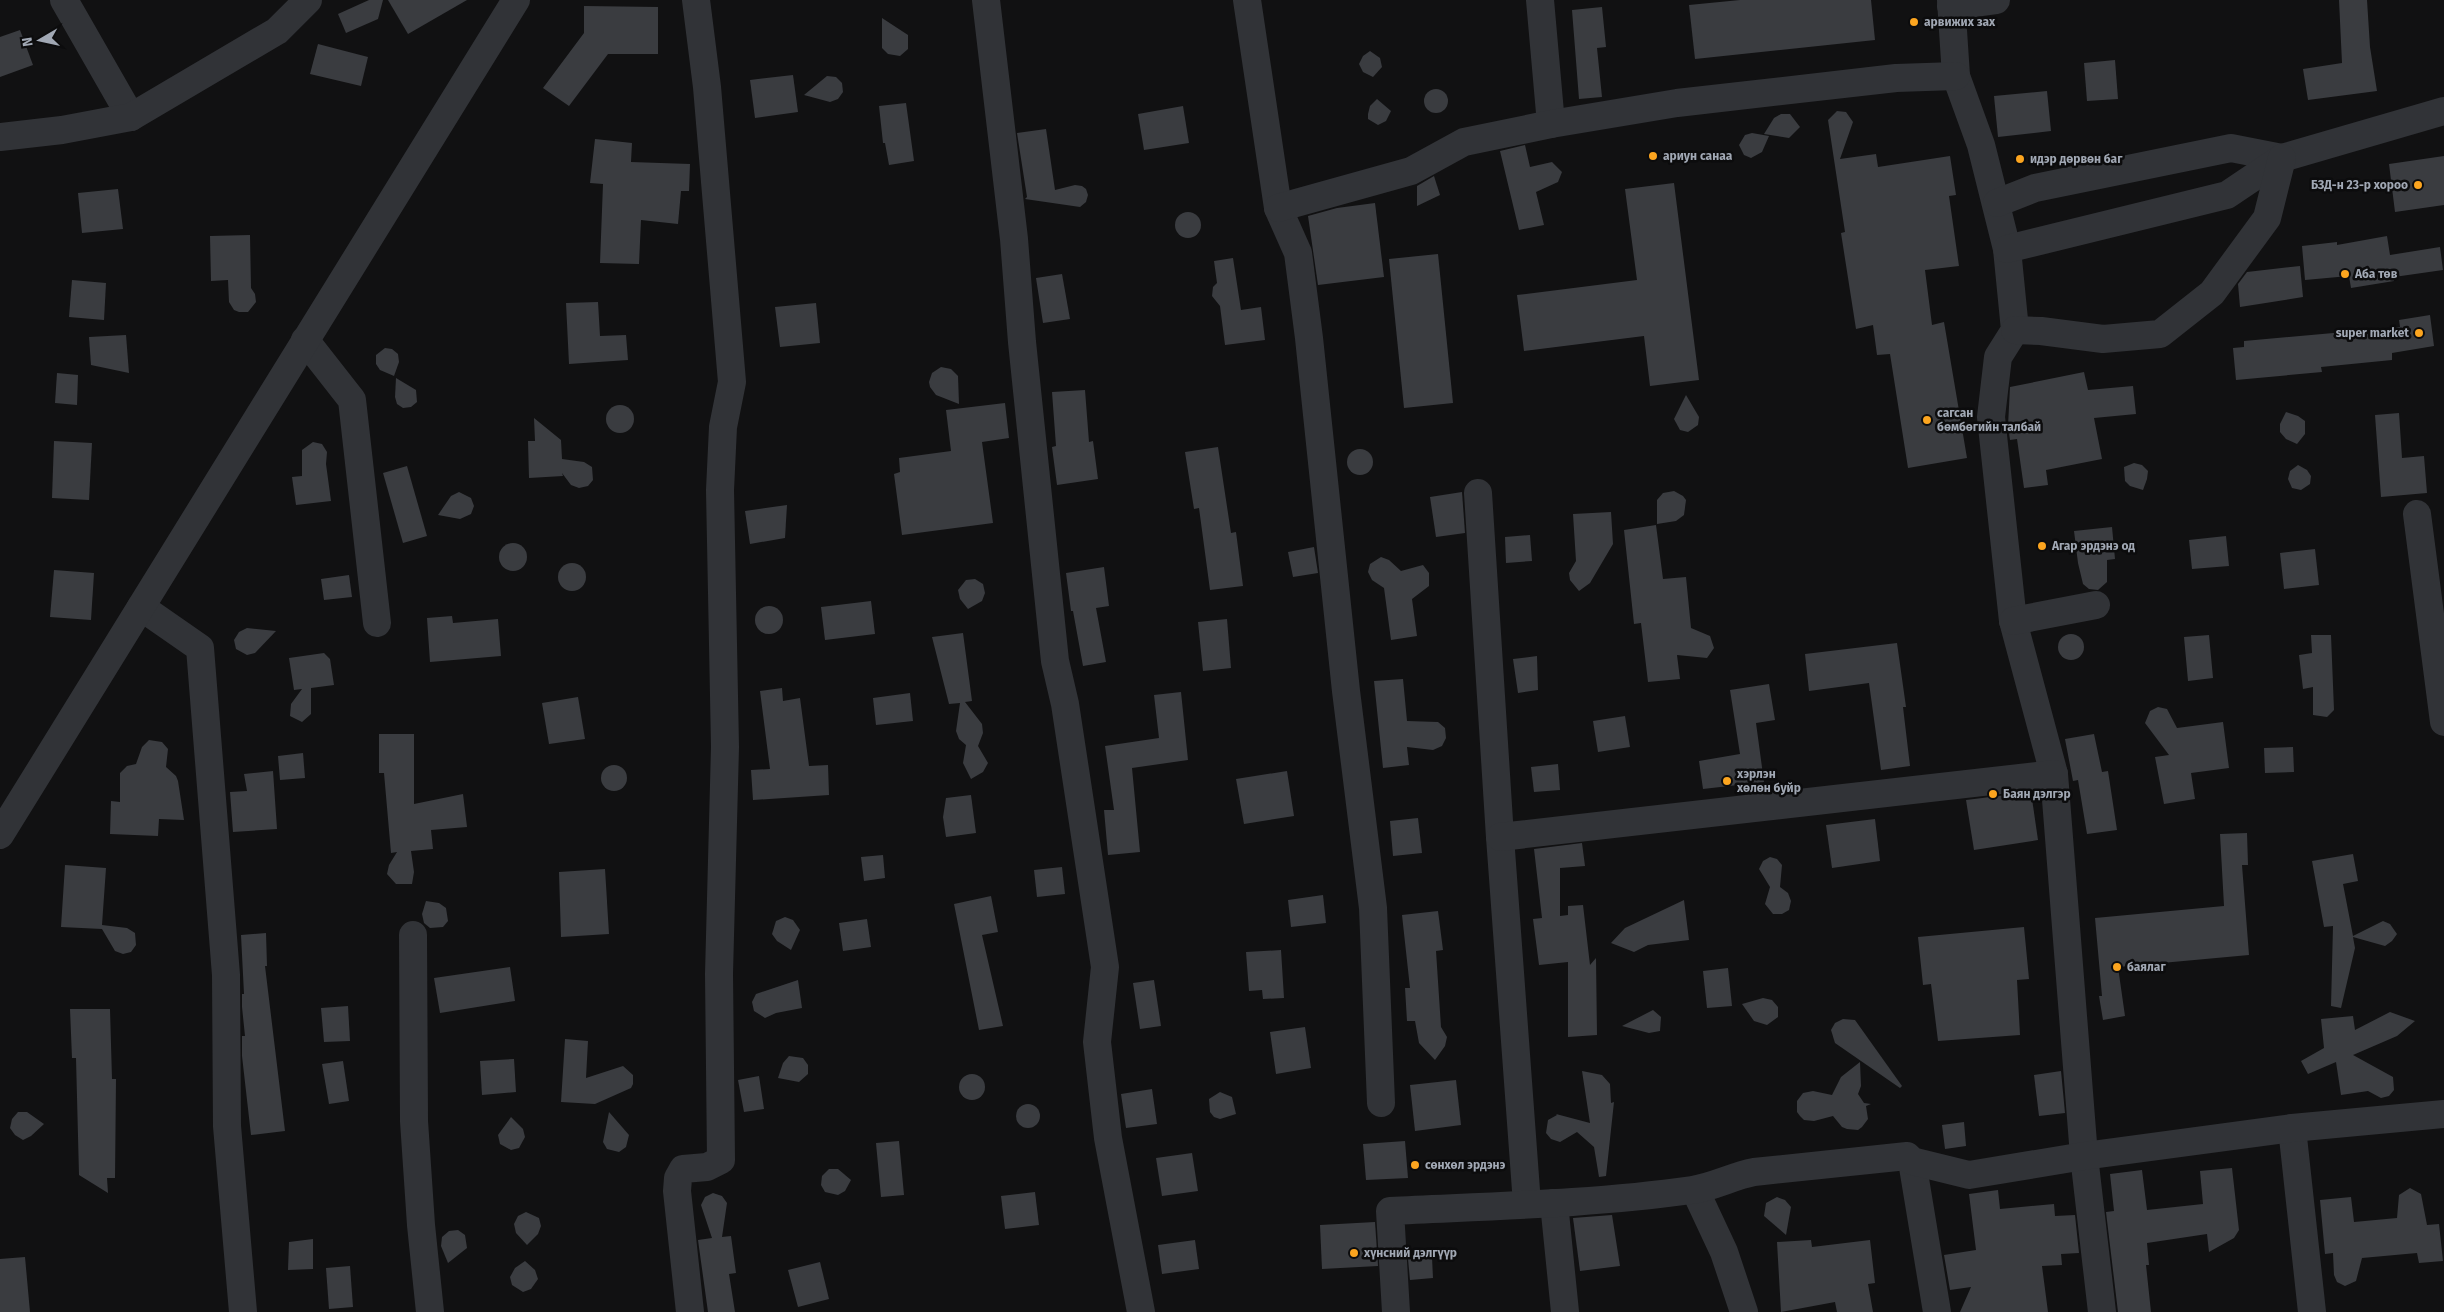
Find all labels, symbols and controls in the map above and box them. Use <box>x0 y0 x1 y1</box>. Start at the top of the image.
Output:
north arrow <box>15 15 65 65</box>
place label: арвижих зах <box>1924 15 1996 29</box>
marker: арвижих зах <box>1908 16 1920 28</box>
text: N <box>19 36 37 48</box>
place label: ариун санаа <box>1663 149 1733 163</box>
marker: ариун санаа <box>1647 150 1659 162</box>
place label: идэр дөрвөн баг <box>2030 152 2123 166</box>
marker: идэр дөрвөн баг <box>2014 153 2026 165</box>
place label: БЗД-н 23-р хороо <box>2311 178 2408 192</box>
marker: БЗД-н 23-р хороо <box>2412 179 2424 191</box>
place label: Аба төв <box>2354 267 2398 281</box>
marker: Аба төв <box>2339 268 2351 280</box>
place label: super market <box>2336 326 2409 340</box>
marker: super market <box>2413 327 2425 339</box>
place label: сагсан бөмбөгийн талбай <box>1937 406 2041 434</box>
marker: сагсан бөмбөгийн талбай <box>1921 414 1933 426</box>
place label: Агар эрдэнэ од <box>2051 539 2135 553</box>
marker: Агар эрдэнэ од <box>2036 540 2048 552</box>
place label: хэрлэн хөлөн буйр <box>1736 767 1801 795</box>
marker: хэрлэн хөлөн буйр <box>1721 775 1733 787</box>
place label: Баян дэлгэр <box>2003 787 2071 801</box>
marker: Баян дэлгэр <box>1987 788 1999 800</box>
place label: баялаг <box>2127 960 2166 974</box>
marker: баялаг <box>2111 961 2123 973</box>
place label: сөнхөл эрдэнэ <box>1425 1158 1506 1172</box>
marker: сөнхөл эрдэнэ <box>1409 1159 1421 1171</box>
place label: хүнсний дэлгүүр <box>1363 1246 1457 1260</box>
marker: хүнсний дэлгүүр <box>1348 1247 1360 1259</box>

